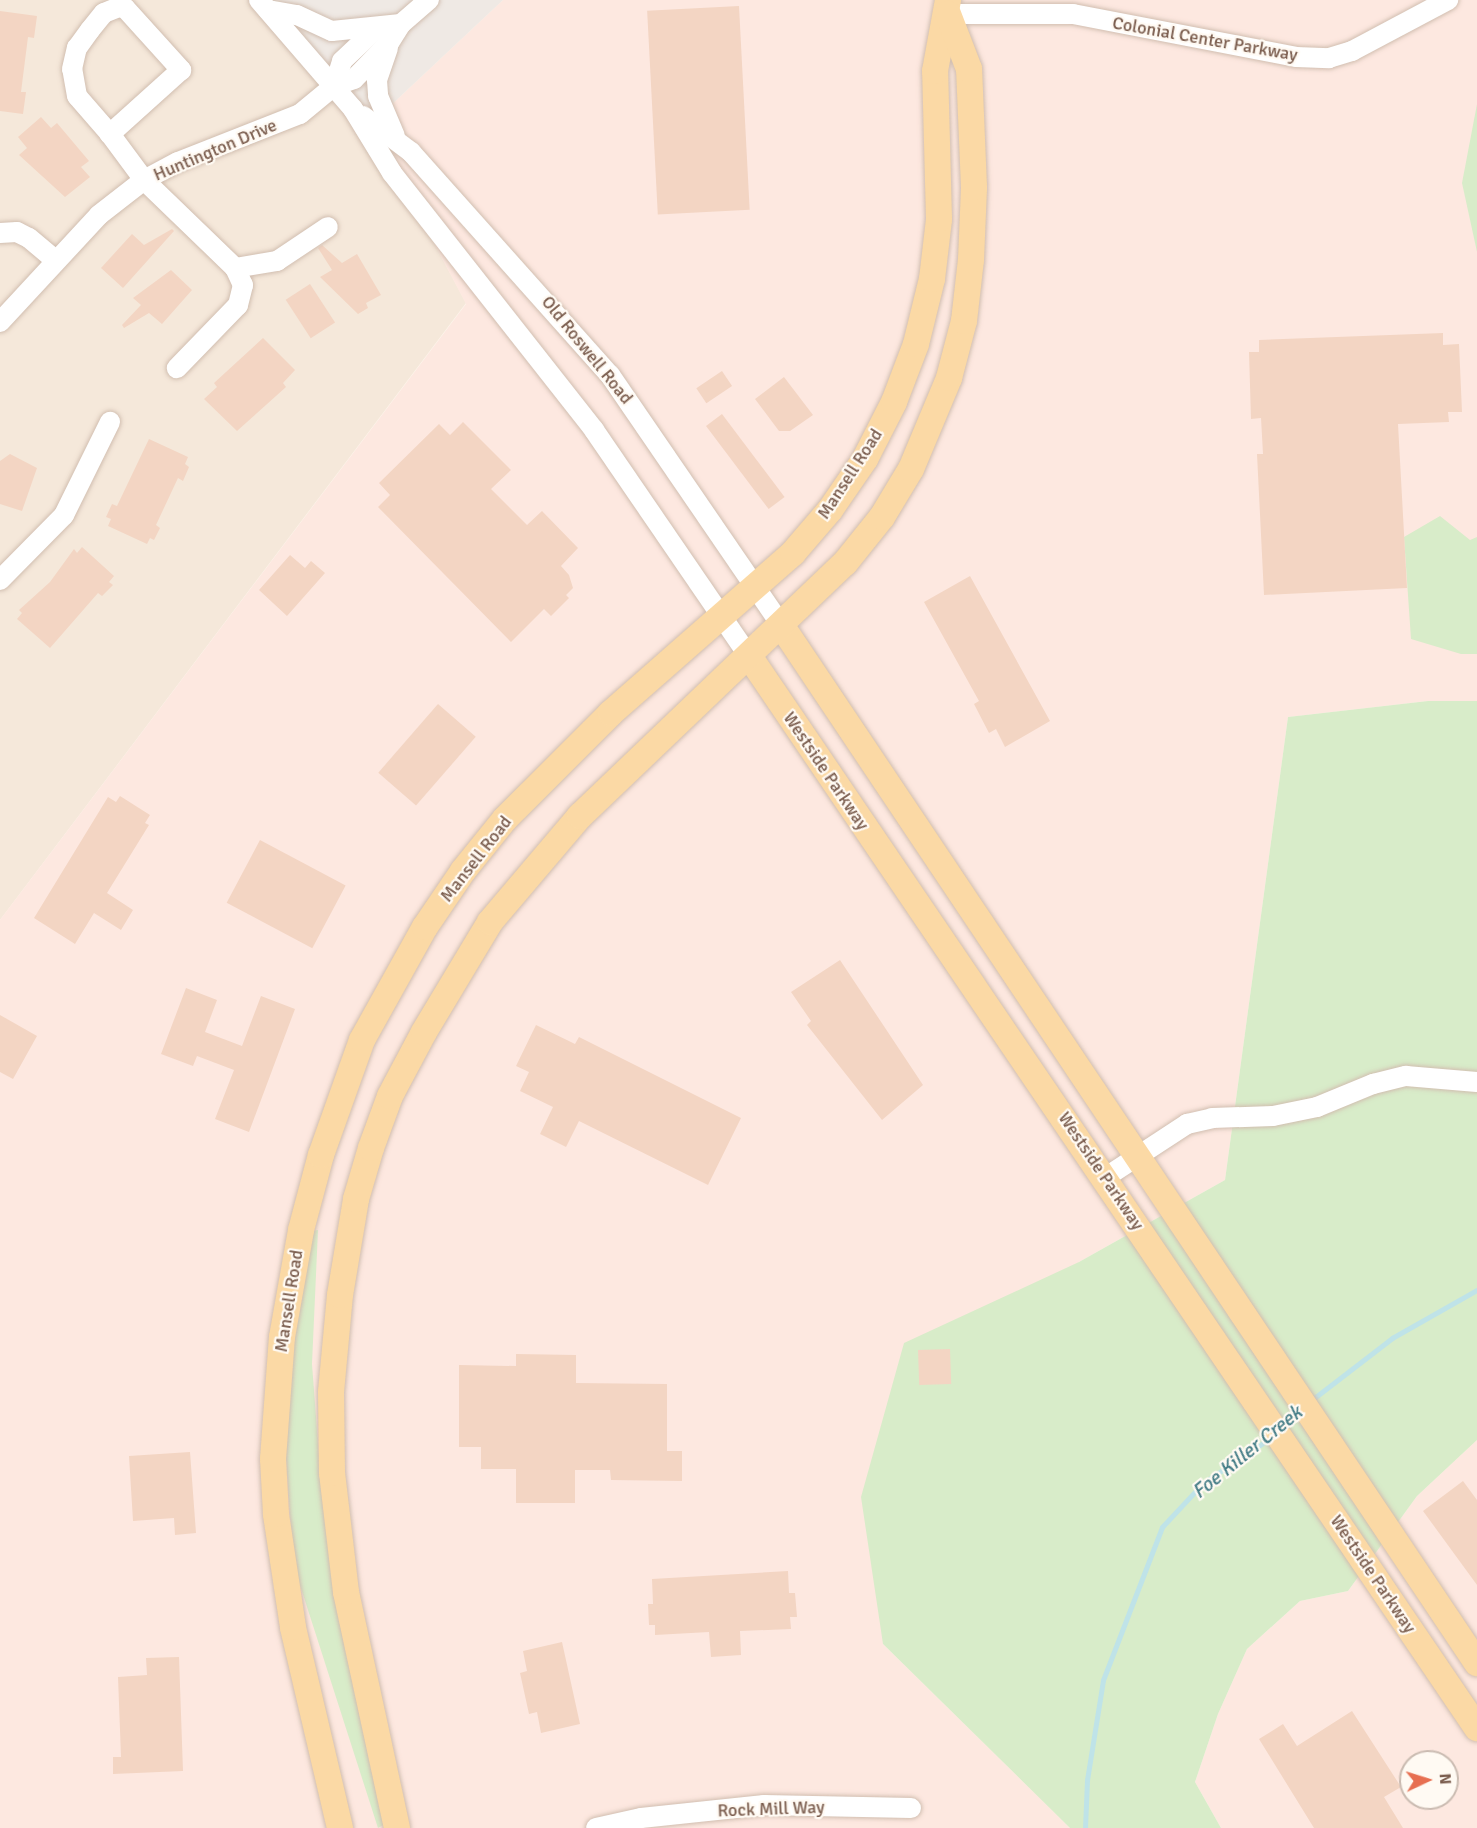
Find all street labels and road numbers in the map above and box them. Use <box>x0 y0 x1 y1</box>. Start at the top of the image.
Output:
street label: Colonial Center Parkway <box>1111 12 1299 66</box>
street label: Huntington Drive <box>150 114 280 186</box>
street label: Old Roswell Road <box>537 292 637 408</box>
street label: Mansell Road <box>813 425 887 523</box>
street label: Westside Parkway <box>779 708 873 834</box>
street label: Mansell Road <box>436 812 516 906</box>
street label: Westside Parkway <box>1054 1108 1148 1234</box>
street label: Mansell Road <box>270 1248 308 1354</box>
street label: Westside Parkway <box>1326 1511 1420 1637</box>
street label: Rock Mill Way <box>717 1796 825 1822</box>

